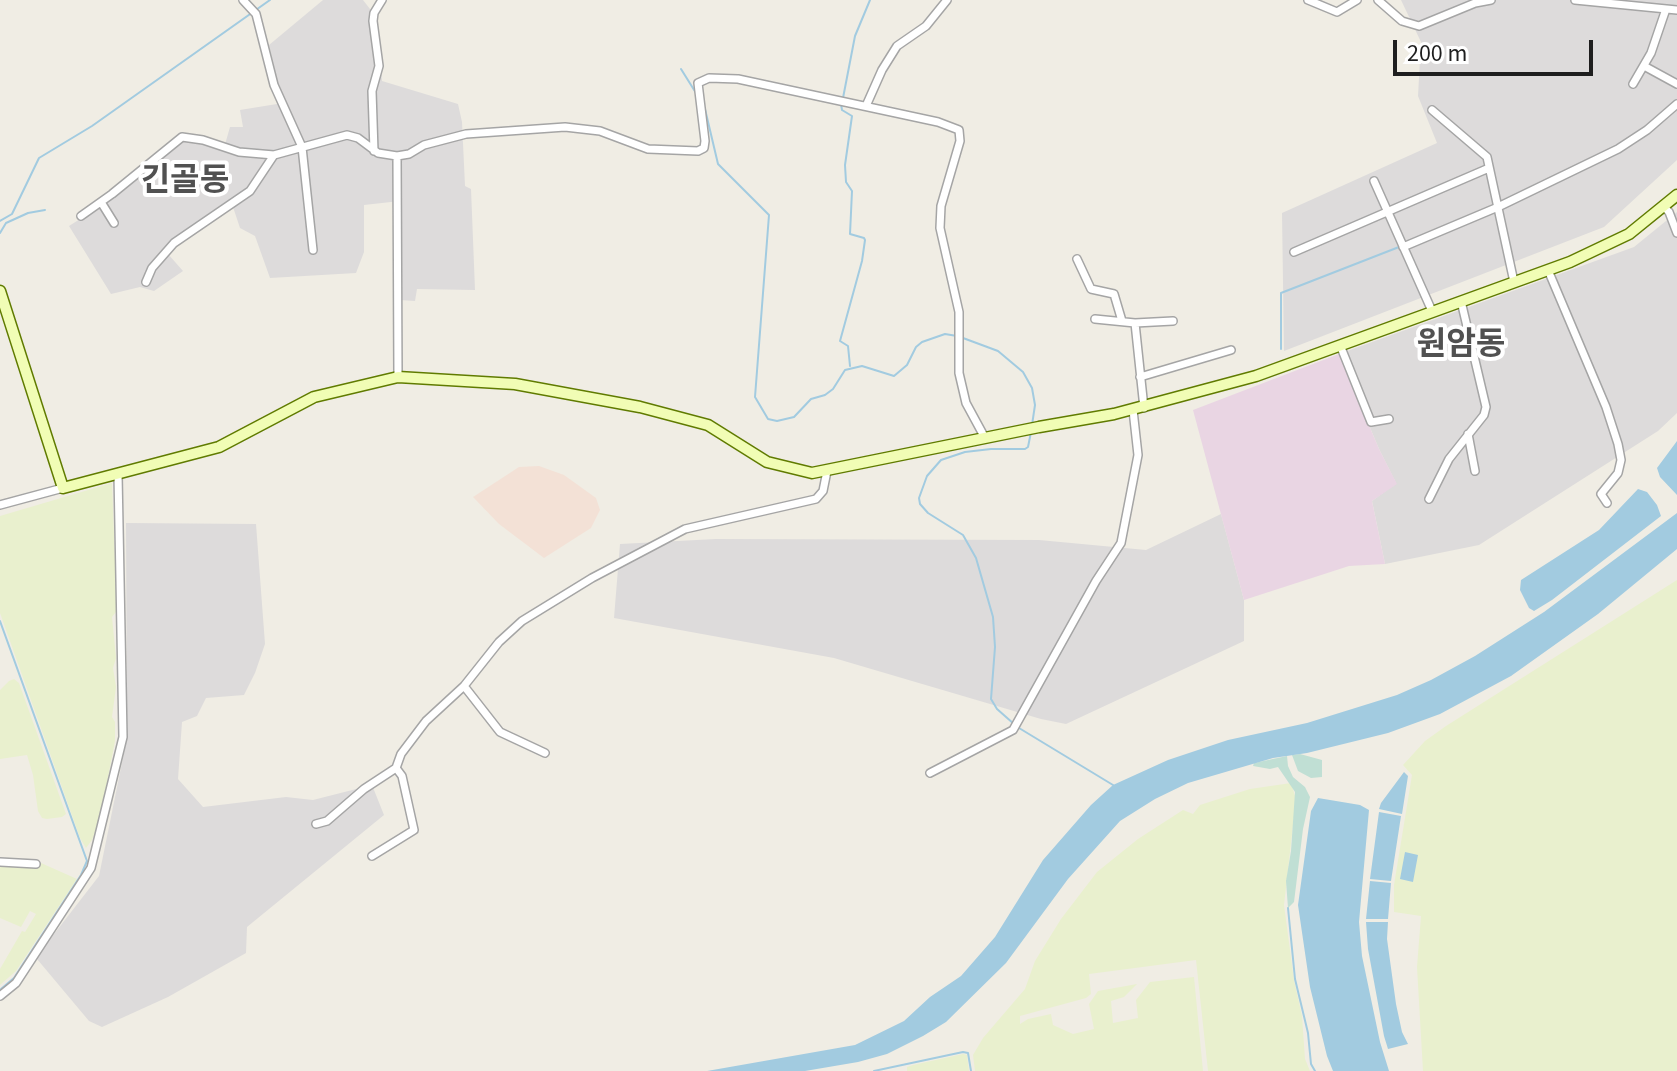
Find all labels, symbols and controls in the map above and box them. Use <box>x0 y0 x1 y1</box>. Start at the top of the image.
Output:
scale bar <box>1397 24 1597 74</box>
text: 200 m <box>1407 36 1467 71</box>
district label: 긴골동 <box>141 164 229 202</box>
district label: 원암동 <box>1417 328 1505 366</box>

